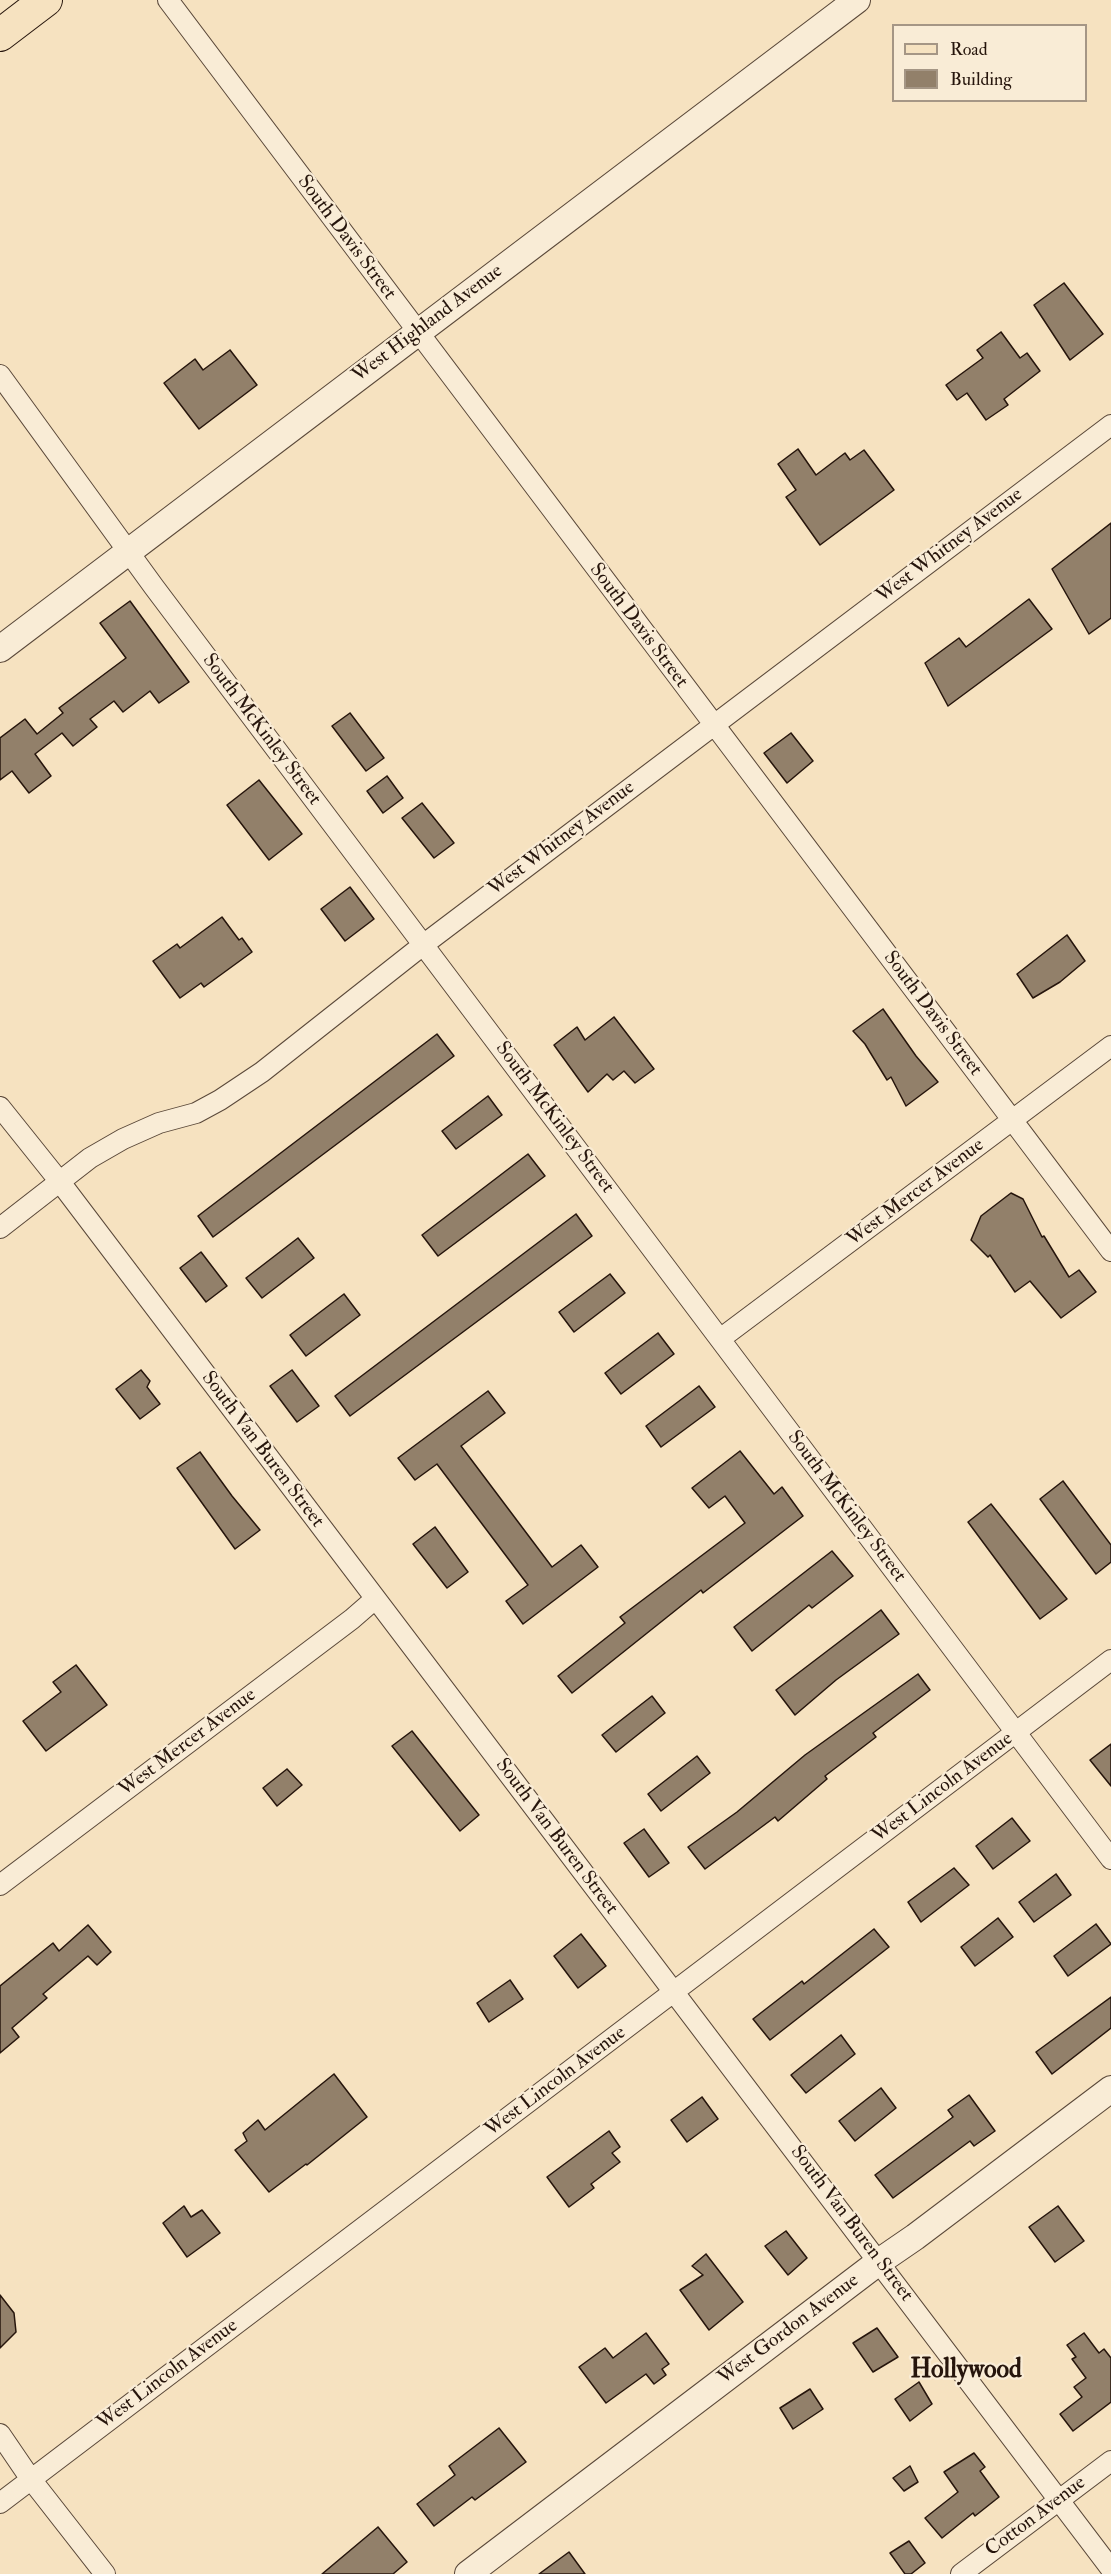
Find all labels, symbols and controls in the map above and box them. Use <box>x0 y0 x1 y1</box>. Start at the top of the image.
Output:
legend <box>892 24 1087 102</box>
text: Road <box>950 38 988 61</box>
text: Building <box>950 68 1012 91</box>
street label: South Davis Street <box>291 171 401 305</box>
street label: West Highland Avenue <box>348 260 508 388</box>
street label: West Whitney Avenue <box>872 483 1028 609</box>
street label: South Davis Street <box>583 559 693 693</box>
street label: South McKinley Street <box>196 650 326 810</box>
street label: West Whitney Avenue <box>484 776 640 902</box>
street label: South Davis Street <box>877 947 987 1081</box>
street label: South McKinley Street <box>489 1038 619 1198</box>
street label: West Mercer Avenue <box>843 1134 989 1252</box>
street label: South Van Buren Street <box>195 1367 329 1533</box>
street label: South McKinley Street <box>781 1427 911 1587</box>
street label: West Mercer Avenue <box>115 1684 261 1802</box>
street label: West Lincoln Avenue <box>868 1727 1018 1849</box>
street label: South Van Buren Street <box>489 1754 623 1920</box>
street label: West Lincoln Avenue <box>481 2021 631 2143</box>
street label: South Van Buren Street <box>784 2141 918 2307</box>
street label: West Gordon Avenue <box>714 2269 864 2391</box>
street label: West Lincoln Avenue <box>93 2314 243 2436</box>
district label: Hollywood <box>910 2355 1022 2387</box>
street label: Cotton Avenue <box>981 2472 1091 2562</box>

